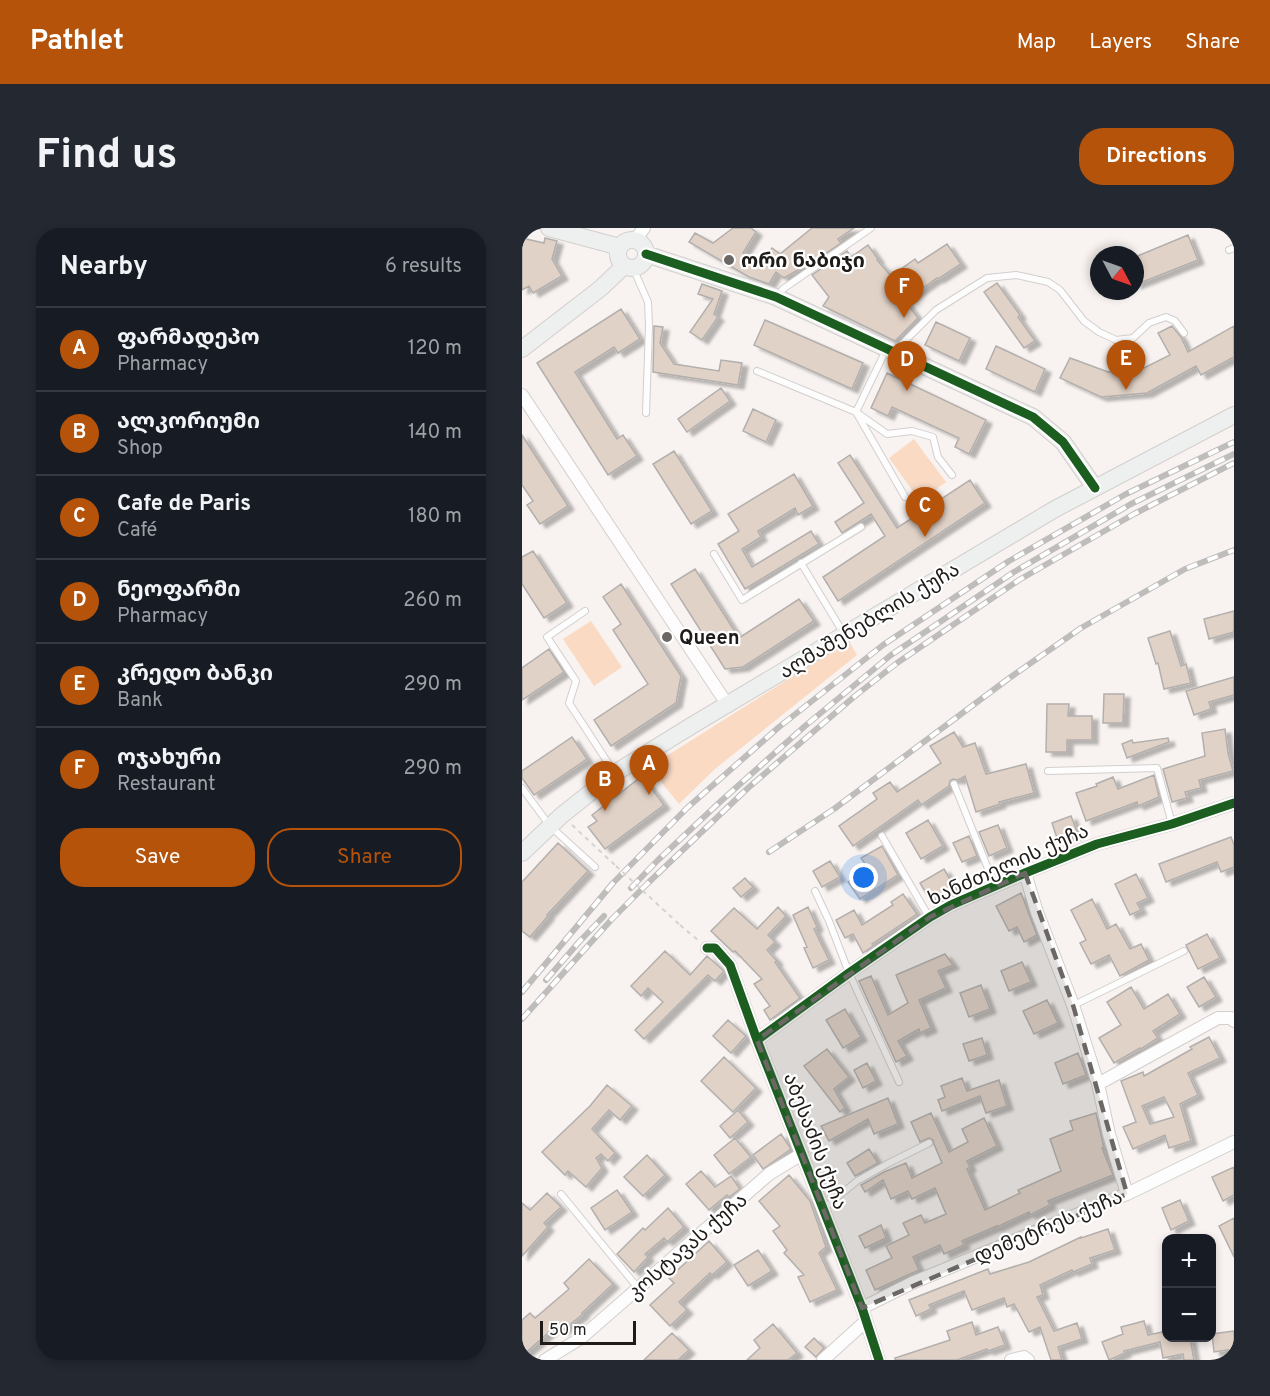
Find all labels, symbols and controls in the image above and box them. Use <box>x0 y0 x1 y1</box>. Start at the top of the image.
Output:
text: Pathlet <box>30 24 124 60</box>
text: Map <box>1017 29 1056 56</box>
text: Layers <box>1089 29 1152 56</box>
text: Share <box>1185 29 1240 56</box>
button: Directions <box>1079 128 1234 185</box>
text: Find us <box>36 130 177 183</box>
north arrow <box>1090 246 1144 300</box>
place label: ორი ნაბიჯი <box>741 249 865 275</box>
text: Nearby <box>60 251 148 284</box>
marker: ორი ნაბიჯი <box>722 253 736 267</box>
text: 6 results <box>385 254 462 280</box>
pin: F <box>884 268 923 318</box>
text: ფარმადეპო <box>117 325 260 352</box>
text: A <box>72 336 87 362</box>
text: 120 m <box>408 336 462 362</box>
pin: E <box>1106 340 1146 390</box>
pin: D <box>888 342 926 391</box>
text: Pharmacy <box>117 352 208 378</box>
text: ალკორიუმი <box>117 409 260 436</box>
text: B <box>73 420 86 446</box>
text: 140 m <box>408 420 462 446</box>
text: Shop <box>117 436 163 462</box>
pin: C <box>906 488 944 537</box>
text: Cafe de Paris <box>117 491 251 518</box>
text: C <box>73 504 86 530</box>
text: 180 m <box>408 504 462 530</box>
text: Café <box>117 518 157 544</box>
street label: აღმაშენებლის ქუჩა <box>775 558 965 686</box>
text: ნეოფარმი <box>117 577 241 604</box>
text: D <box>72 588 87 614</box>
text: 260 m <box>403 588 462 614</box>
text: Pharmacy <box>117 604 208 630</box>
place label: Queen <box>679 626 740 652</box>
marker: Queen <box>660 630 674 644</box>
text: კრედო ბანკი <box>117 661 273 688</box>
text: E <box>73 672 86 698</box>
text: 290 m <box>404 672 462 698</box>
text: Bank <box>117 688 163 714</box>
text: ოჯახური <box>117 745 221 772</box>
pin: A <box>630 746 668 795</box>
text: F <box>74 756 85 782</box>
text: 290 m <box>404 756 462 782</box>
pin: B <box>586 762 625 811</box>
text: Restaurant <box>117 772 216 798</box>
street label: ხანძთელის ქუჩა <box>924 819 1093 913</box>
button: Save <box>60 828 255 887</box>
button: Share <box>267 828 462 887</box>
your location <box>849 863 878 892</box>
street label: აბესაძის ქუჩა <box>776 1070 852 1214</box>
street label: დემეტრეს ქუჩა <box>971 1185 1127 1271</box>
street label: კოსტავას ქუჩა <box>623 1188 754 1307</box>
map controls <box>1162 1234 1216 1342</box>
button: + <box>1162 1234 1216 1288</box>
button: − <box>1162 1288 1216 1342</box>
scale bar <box>540 1318 636 1346</box>
text: 50 m <box>549 1321 587 1341</box>

